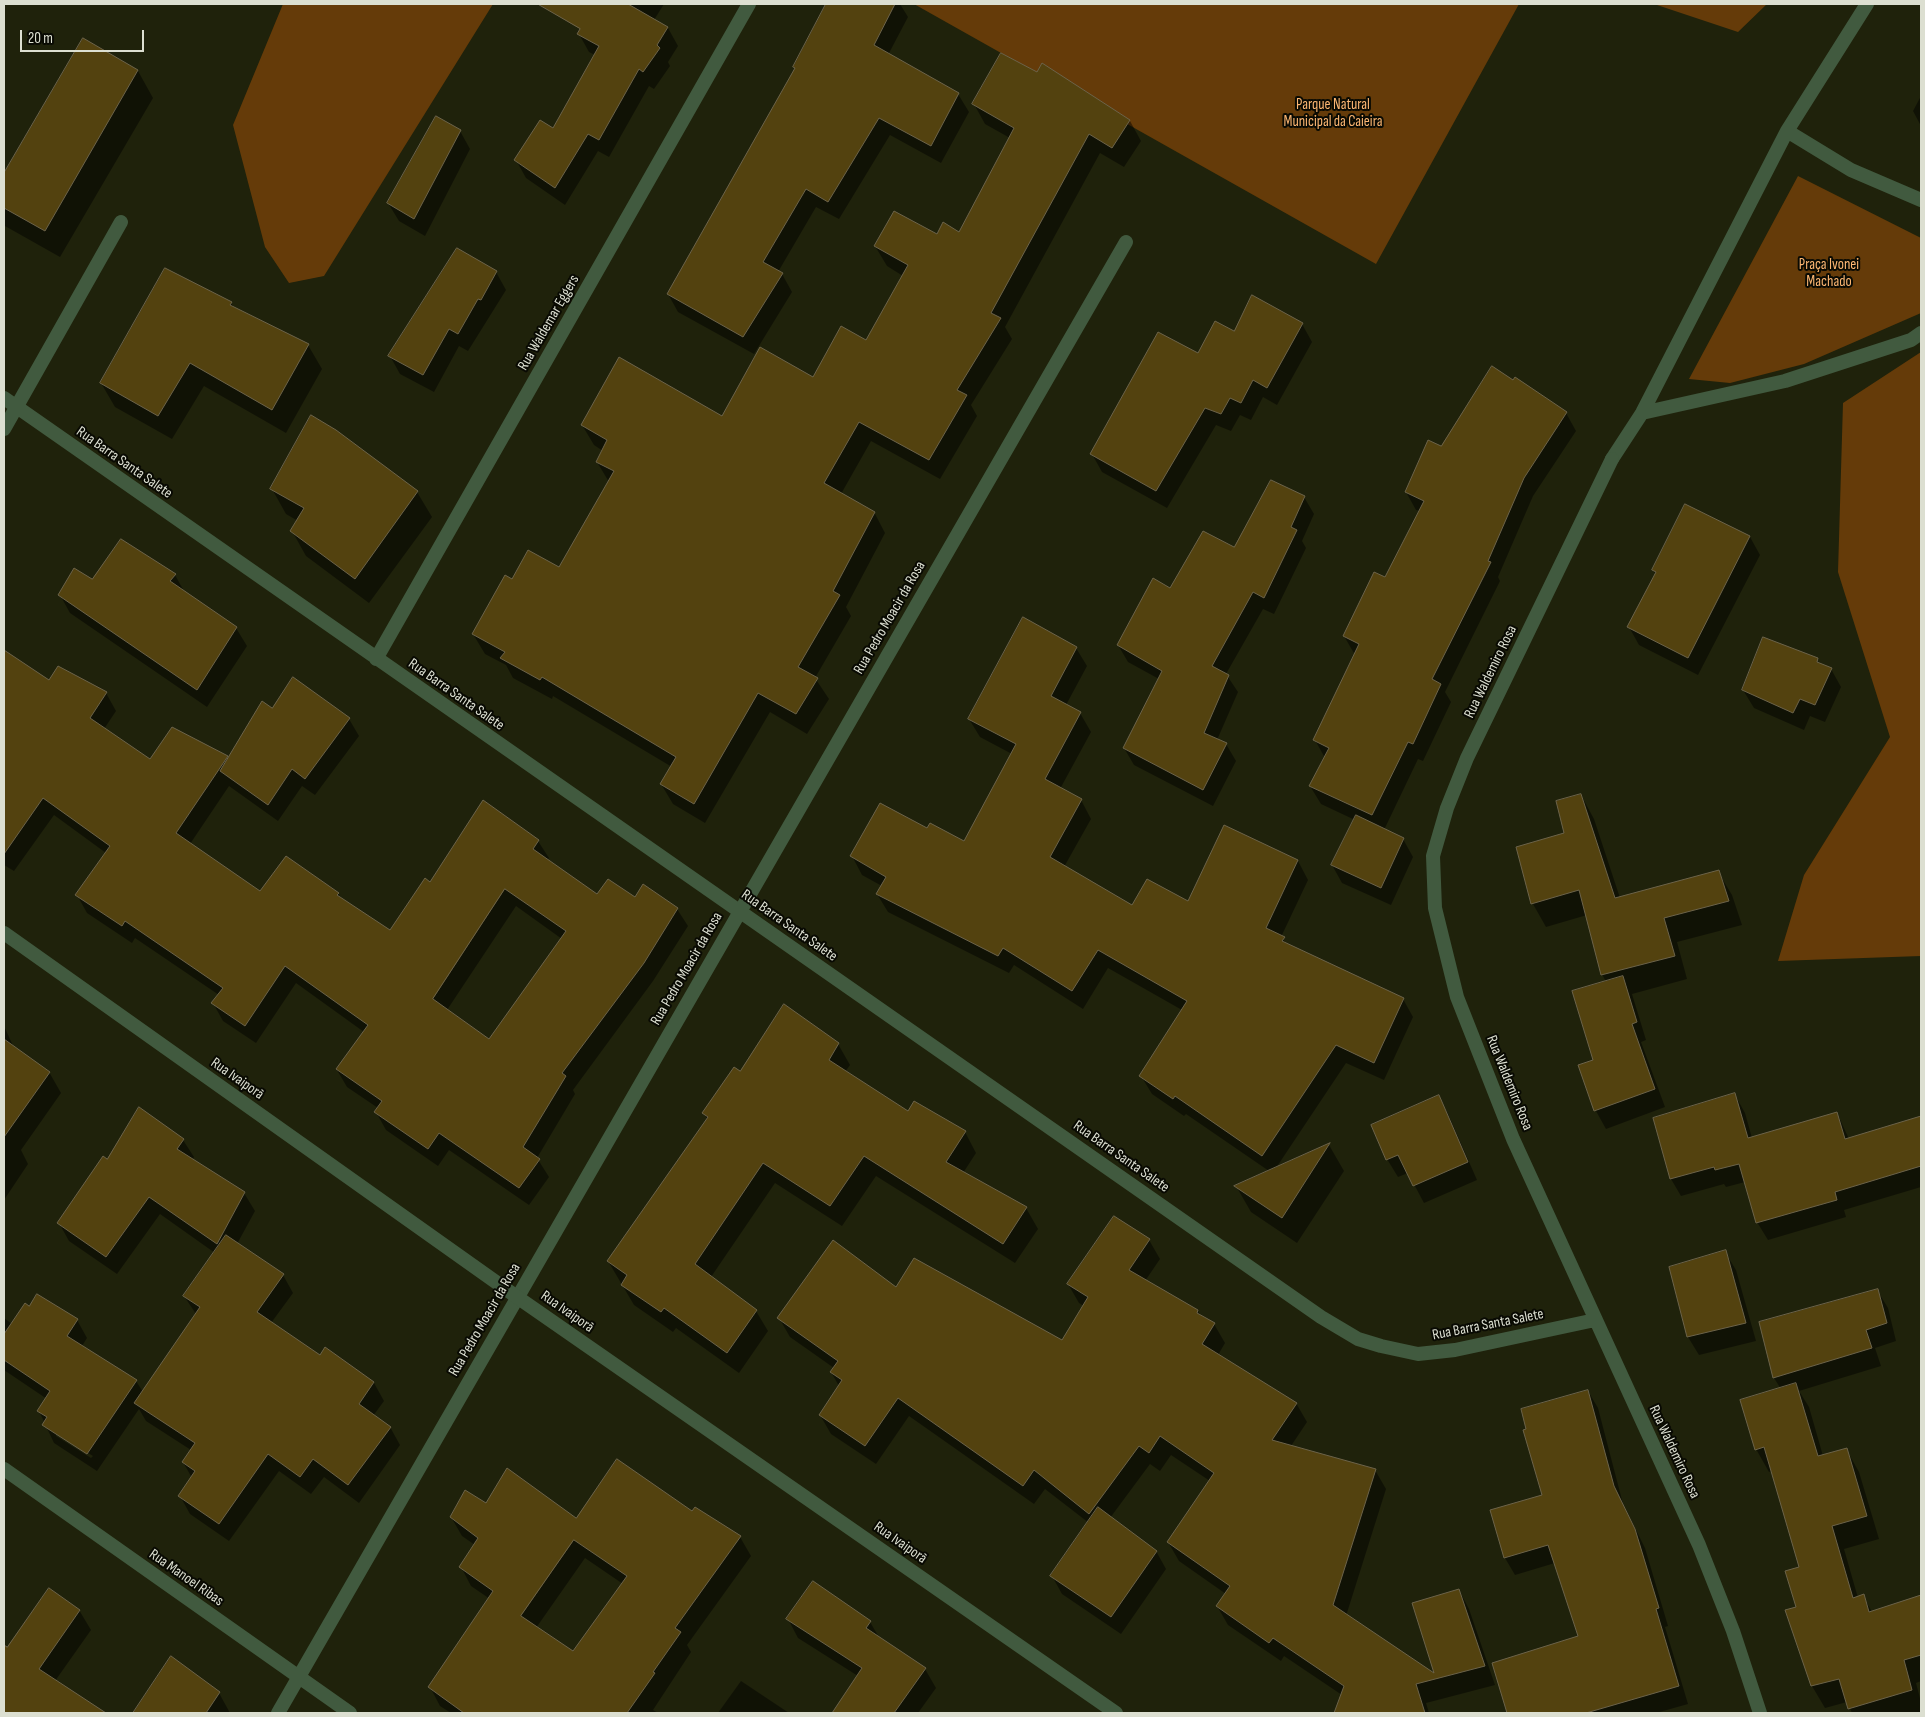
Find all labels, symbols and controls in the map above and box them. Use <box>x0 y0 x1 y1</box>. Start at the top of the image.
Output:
scale bar <box>22 20 146 52</box>
text: 20 m <box>28 29 53 48</box>
park label: Parque Natural Municipal da Caieira <box>1284 96 1382 131</box>
park label: Praça Ivonei Machado <box>1799 256 1859 291</box>
street label: Rua Waldemar Eggers <box>514 272 584 374</box>
street label: Rua Barra Santa Salete <box>72 423 176 503</box>
street label: Rua Pedro Moacir da Rosa <box>850 558 930 678</box>
street label: Rua Waldemiro Rosa <box>1461 623 1521 721</box>
street label: Rua Barra Santa Salete <box>404 655 508 735</box>
street label: Rua Barra Santa Salete <box>737 886 841 966</box>
street label: Rua Pedro Moacir da Rosa <box>647 909 727 1029</box>
street label: Rua Waldemiro Rosa <box>1482 1033 1536 1133</box>
street label: Rua Ivaiporã <box>207 1054 267 1104</box>
street label: Rua Barra Santa Salete <box>1069 1117 1173 1197</box>
street label: Rua Pedro Moacir da Rosa <box>445 1260 525 1380</box>
street label: Rua Ivaiporã <box>537 1287 597 1337</box>
street label: Rua Barra Santa Salete <box>1431 1305 1545 1345</box>
street label: Rua Waldemiro Rosa <box>1645 1403 1703 1501</box>
street label: Rua Ivaiporã <box>870 1518 930 1568</box>
street label: Rua Manoel Ribas <box>145 1546 227 1610</box>

